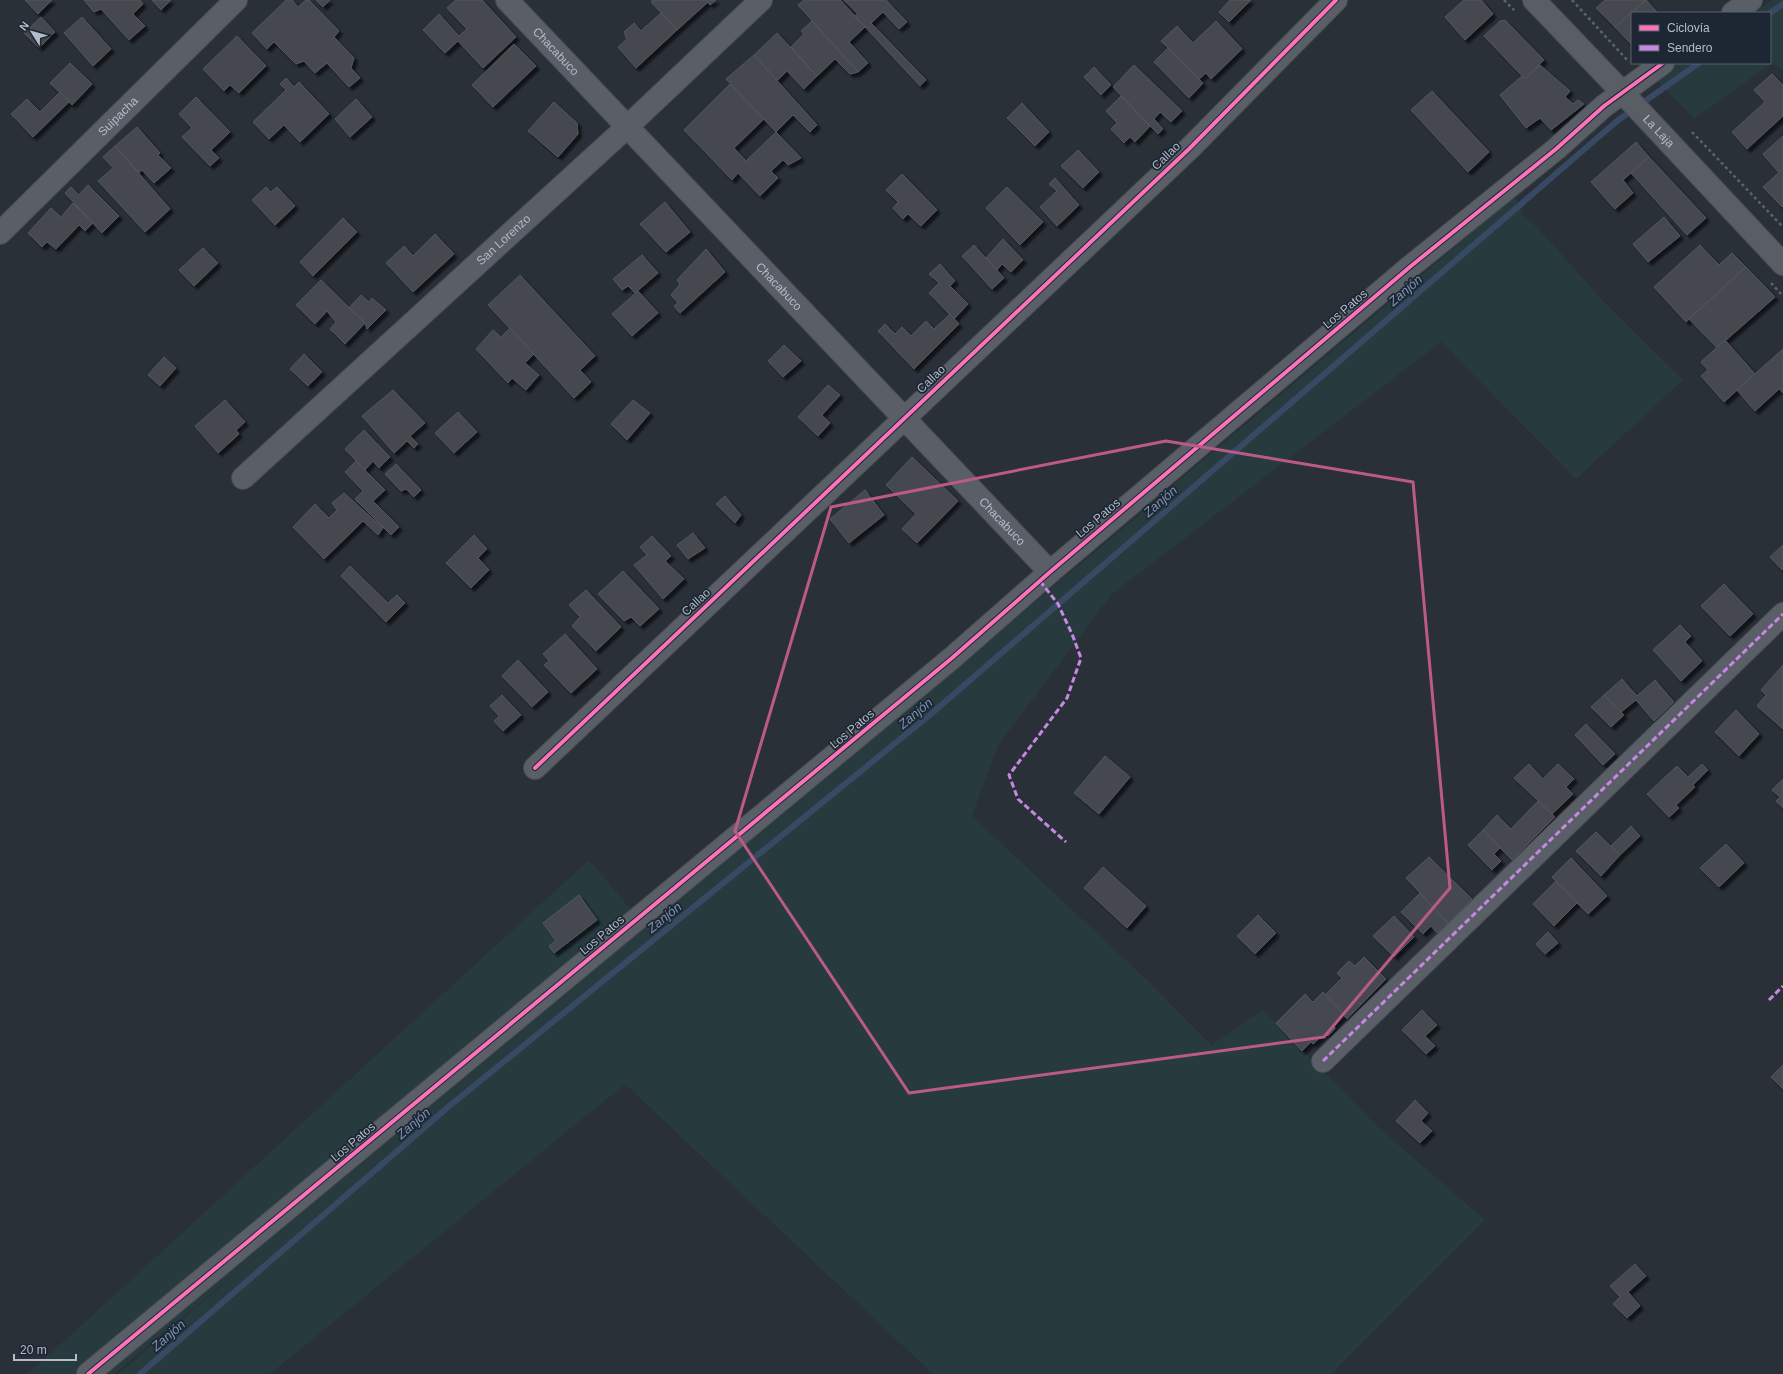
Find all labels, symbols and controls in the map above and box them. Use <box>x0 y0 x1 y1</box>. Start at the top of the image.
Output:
north arrow <box>12 12 52 52</box>
legend <box>1631 12 1771 64</box>
text: N <box>17 19 31 33</box>
text: Ciclovía <box>1667 21 1710 35</box>
street label: Chacabuco <box>530 25 582 79</box>
text: Sendero <box>1667 41 1713 55</box>
street label: Suipacha <box>95 94 141 139</box>
street label: La Laja <box>1640 112 1677 151</box>
street label: Callao <box>1149 139 1183 173</box>
street label: San Lorenzo <box>474 211 534 268</box>
street label: Chacabuco <box>753 260 805 314</box>
water label: Zanjón <box>1385 272 1425 310</box>
street label: Los Patos <box>1320 286 1370 332</box>
street label: Callao <box>914 362 948 396</box>
water label: Zanjón <box>1140 483 1180 521</box>
street label: Chacabuco <box>976 495 1028 549</box>
street label: Los Patos <box>1073 495 1123 541</box>
street label: Callao <box>679 585 713 619</box>
water label: Zanjón <box>895 695 935 733</box>
street label: Los Patos <box>827 706 877 752</box>
water label: Zanjón <box>643 899 684 936</box>
street label: Los Patos <box>577 912 627 958</box>
water label: Zanjón <box>393 1105 433 1143</box>
street label: Los Patos <box>328 1119 378 1165</box>
water label: Zanjón <box>148 1317 188 1355</box>
scale bar <box>14 1336 76 1362</box>
text: 20 m <box>20 1343 47 1357</box>

